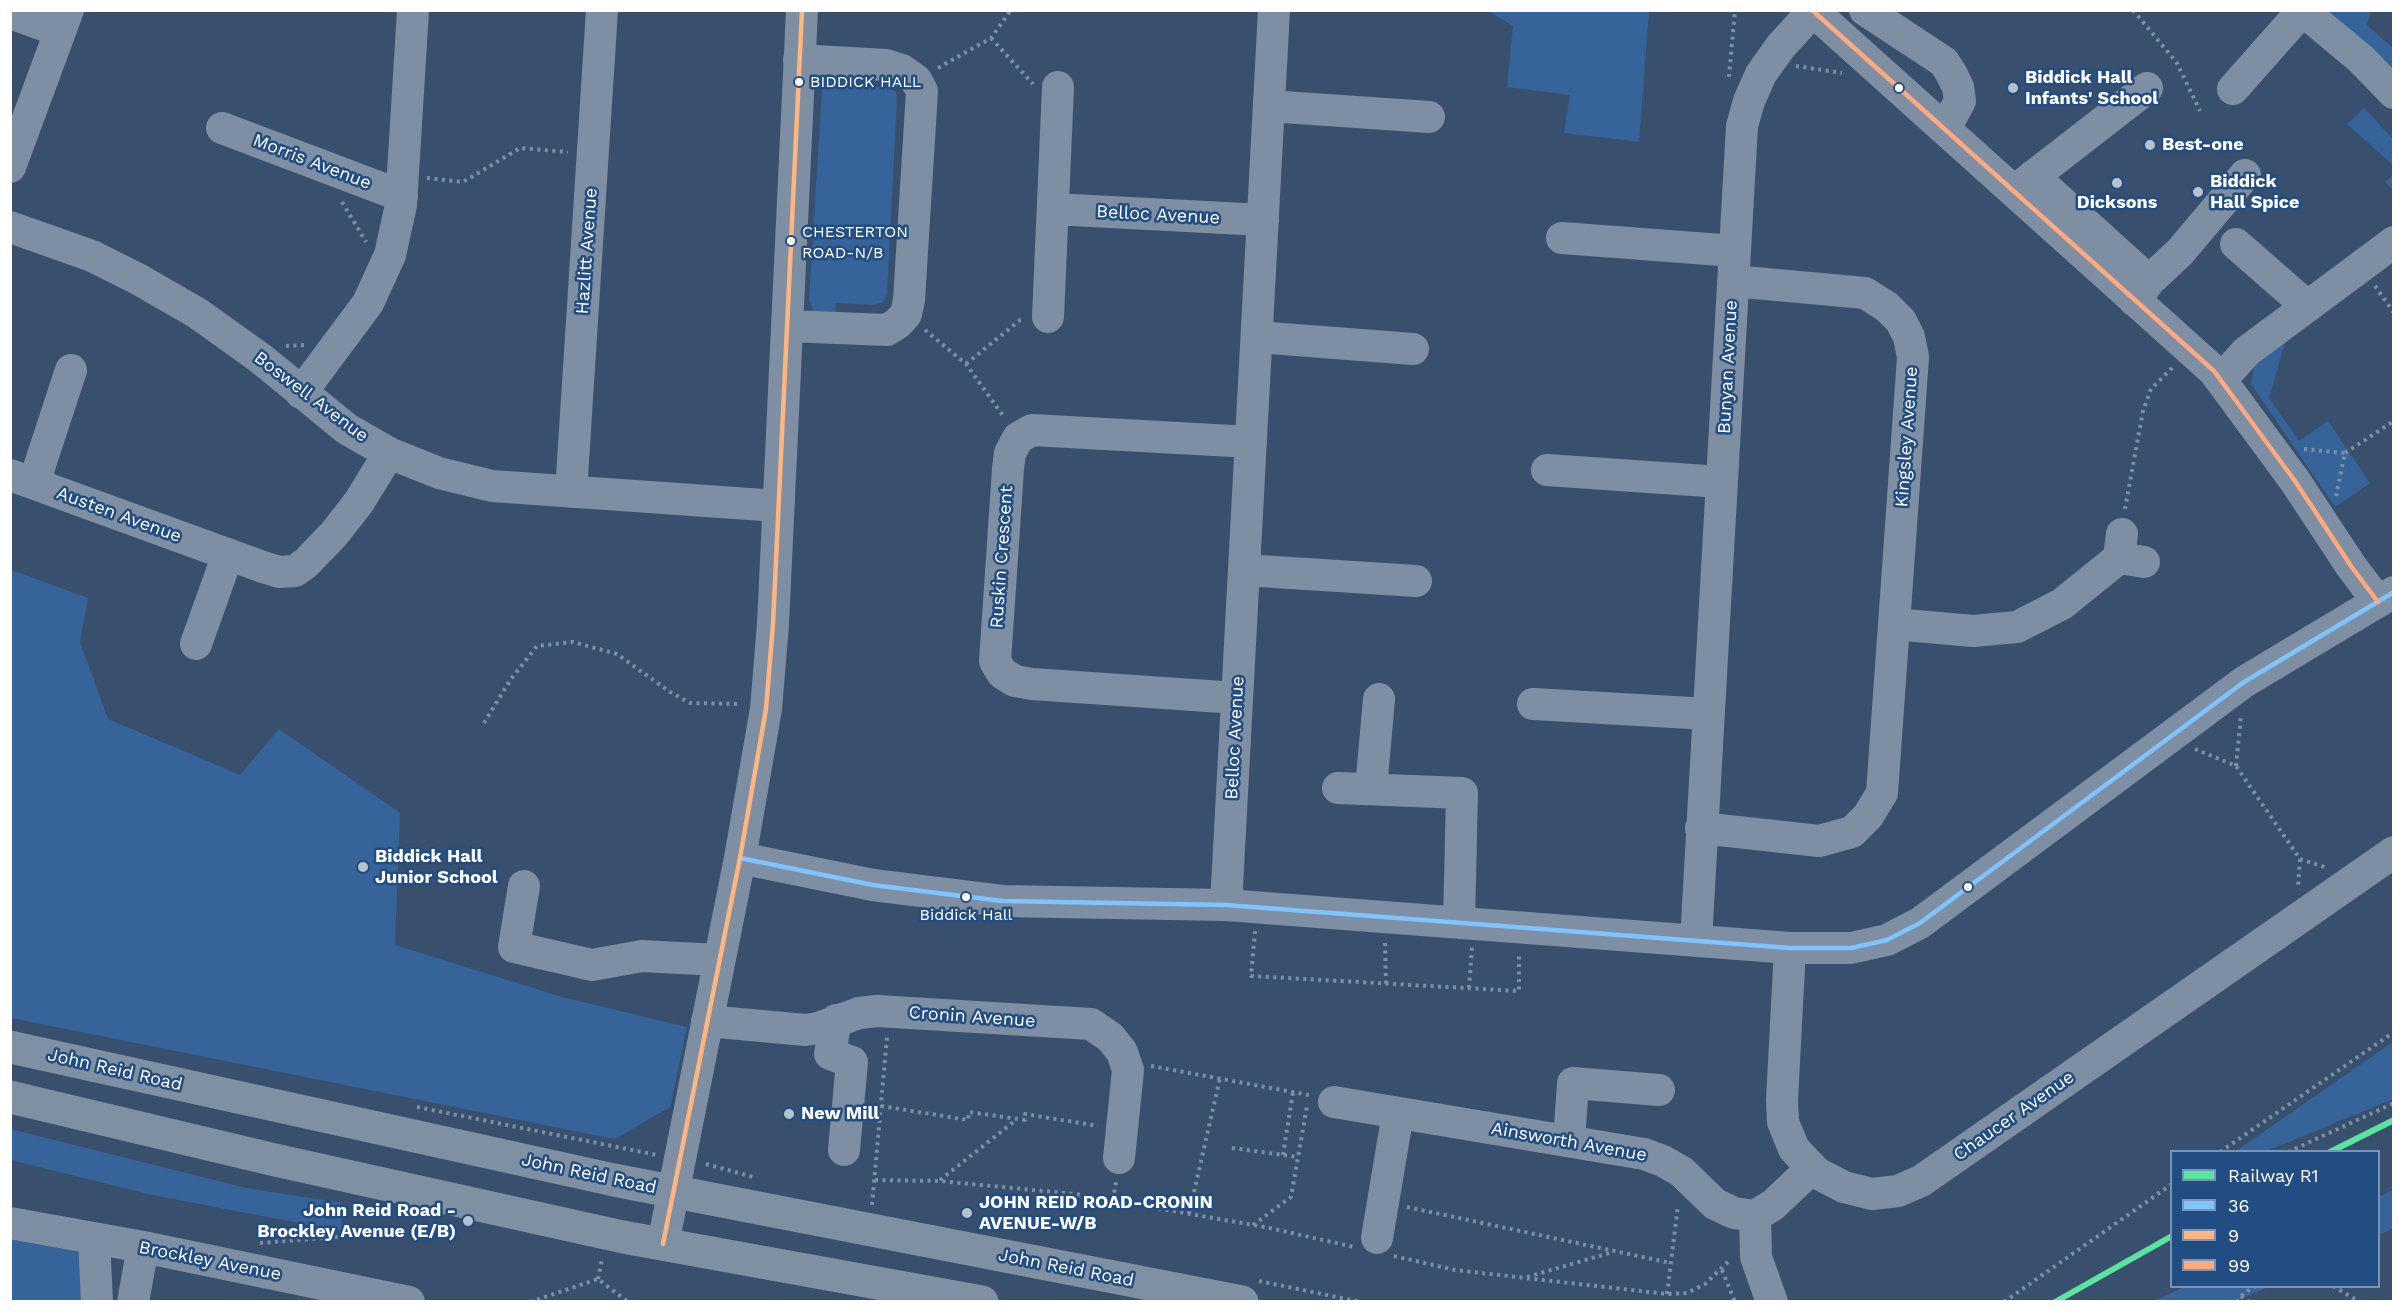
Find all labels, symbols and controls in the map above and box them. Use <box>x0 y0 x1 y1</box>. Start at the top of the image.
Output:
place label: Biddick Hall Infants' School <box>2025 67 2158 110</box>
place label: BIDDICK HALL <box>810 72 921 92</box>
marker: BIDDICK HALL <box>793 76 805 88</box>
marker: Biddick Hall Infants' School <box>2006 81 2020 95</box>
unlabelled marker <box>1893 82 1905 94</box>
street label: Morris Avenue <box>250 130 374 194</box>
place label: Best-one <box>2162 134 2244 156</box>
marker: Best-one <box>2143 138 2157 152</box>
place label: Biddick Hall Spice <box>2210 171 2299 213</box>
marker: Dicksons <box>2110 176 2124 190</box>
marker: Biddick Hall Spice <box>2191 185 2205 199</box>
street label: Hazlitt Avenue <box>572 187 602 315</box>
place label: Dicksons <box>2077 192 2157 214</box>
street label: Belloc Avenue <box>1096 201 1220 229</box>
place label: CHESTERTON ROAD-N/B <box>802 222 908 260</box>
marker: CHESTERTON ROAD-N/B <box>785 235 797 247</box>
street label: Bunyan Avenue <box>1714 300 1742 434</box>
street label: Boswell Avenue <box>250 347 372 447</box>
street label: Kingsley Avenue <box>1891 366 1923 508</box>
street label: Austen Avenue <box>54 482 184 548</box>
street label: Ruskin Crescent <box>986 485 1018 629</box>
street label: Belloc Avenue <box>1221 676 1249 800</box>
place label: Biddick Hall Junior School <box>375 846 498 888</box>
marker: Biddick Hall Junior School <box>356 860 370 874</box>
unlabelled marker <box>1962 881 1974 893</box>
marker: Biddick Hall <box>960 891 972 903</box>
place label: Biddick Hall <box>919 905 1013 925</box>
street label: Cronin Avenue <box>908 1002 1036 1032</box>
street label: John Reid Road <box>46 1044 184 1096</box>
street label: Chaucer Avenue <box>1949 1066 2079 1166</box>
place label: New Mill <box>801 1103 879 1125</box>
marker: New Mill <box>782 1107 796 1121</box>
street label: Ainsworth Avenue <box>1490 1118 1648 1166</box>
street label: John Reid Road <box>520 1149 658 1199</box>
legend <box>2170 1150 2380 1288</box>
text: Railway R1 <box>2228 1165 2319 1186</box>
place label: JOHN REID ROAD-CRONIN AVENUE-W/B <box>979 1192 1213 1234</box>
text: 36 <box>2228 1195 2249 1216</box>
place label: John Reid Road - Brockley Avenue (E/B) <box>257 1200 456 1242</box>
marker: JOHN REID ROAD-CRONIN AVENUE-W/B <box>960 1206 974 1220</box>
marker: John Reid Road - Brockley Avenue (E/B) <box>461 1214 475 1228</box>
text: 9 <box>2228 1225 2239 1246</box>
street label: Brockley Avenue <box>137 1237 283 1285</box>
street label: John Reid Road <box>996 1244 1136 1292</box>
text: 99 <box>2228 1255 2250 1276</box>

